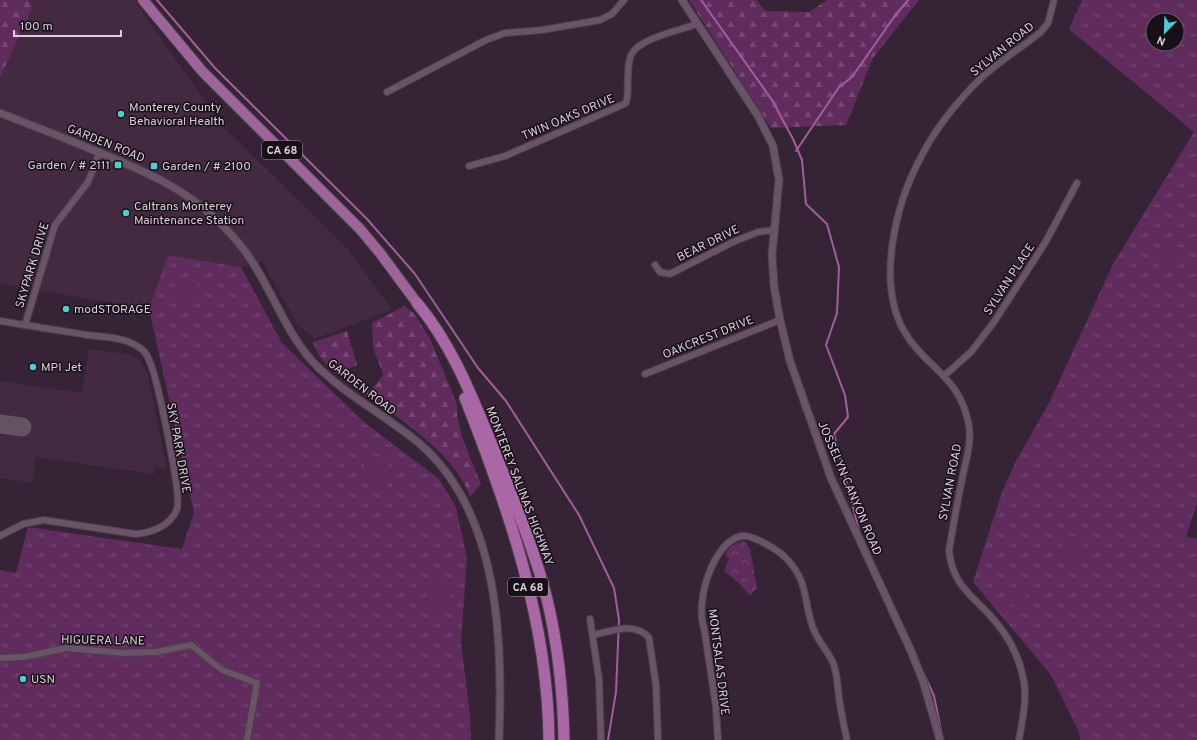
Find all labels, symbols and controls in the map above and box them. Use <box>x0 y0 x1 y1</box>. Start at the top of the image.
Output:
scale bar <box>14 12 121 38</box>
north arrow <box>1145 12 1185 52</box>
text: 100 m <box>20 19 53 35</box>
street label: SYLVAN ROAD <box>967 19 1038 81</box>
text: N <box>1155 32 1168 48</box>
street label: TWIN OAKS DRIVE <box>519 91 617 145</box>
place label: Monterey County Behavioral Health <box>129 100 224 130</box>
marker: Monterey County Behavioral Health <box>116 109 126 119</box>
street label: GARDEN ROAD <box>64 121 147 167</box>
road number: CA 68 <box>262 141 302 159</box>
place label: Garden / # 2111 <box>28 158 110 174</box>
place label: Garden / # 2100 <box>162 159 251 175</box>
marker: Garden / # 2111 <box>113 160 123 170</box>
marker: Garden / # 2100 <box>149 161 159 171</box>
place label: Caltrans Monterey Maintenance Station <box>134 199 244 229</box>
marker: Caltrans Monterey Maintenance Station <box>121 208 131 218</box>
street label: SKYPARK DRIVE <box>12 220 54 310</box>
street label: BEAR DRIVE <box>674 222 743 266</box>
street label: SYLVAN PLACE <box>981 240 1039 319</box>
place label: modSTORAGE <box>74 302 151 318</box>
marker: modSTORAGE <box>61 304 71 314</box>
street label: OAKCREST DRIVE <box>660 312 756 363</box>
street label: GARDEN ROAD <box>324 356 399 420</box>
place label: MPI Jet <box>41 360 82 376</box>
marker: MPI Jet <box>28 362 38 372</box>
street label: SKY PARK DRIVE <box>162 402 194 495</box>
street label: MONTEREY SALINAS HIGHWAY <box>481 404 557 569</box>
street label: JOSSELYN CANYON ROAD <box>813 419 885 558</box>
street label: SYLVAN ROAD <box>936 442 966 522</box>
road number: CA 68 <box>508 578 548 596</box>
street label: MONTSALAS DRIVE <box>704 608 732 716</box>
street label: HIGUERA LANE <box>61 632 145 650</box>
place label: USN <box>31 672 55 688</box>
marker: USN <box>18 674 28 684</box>

